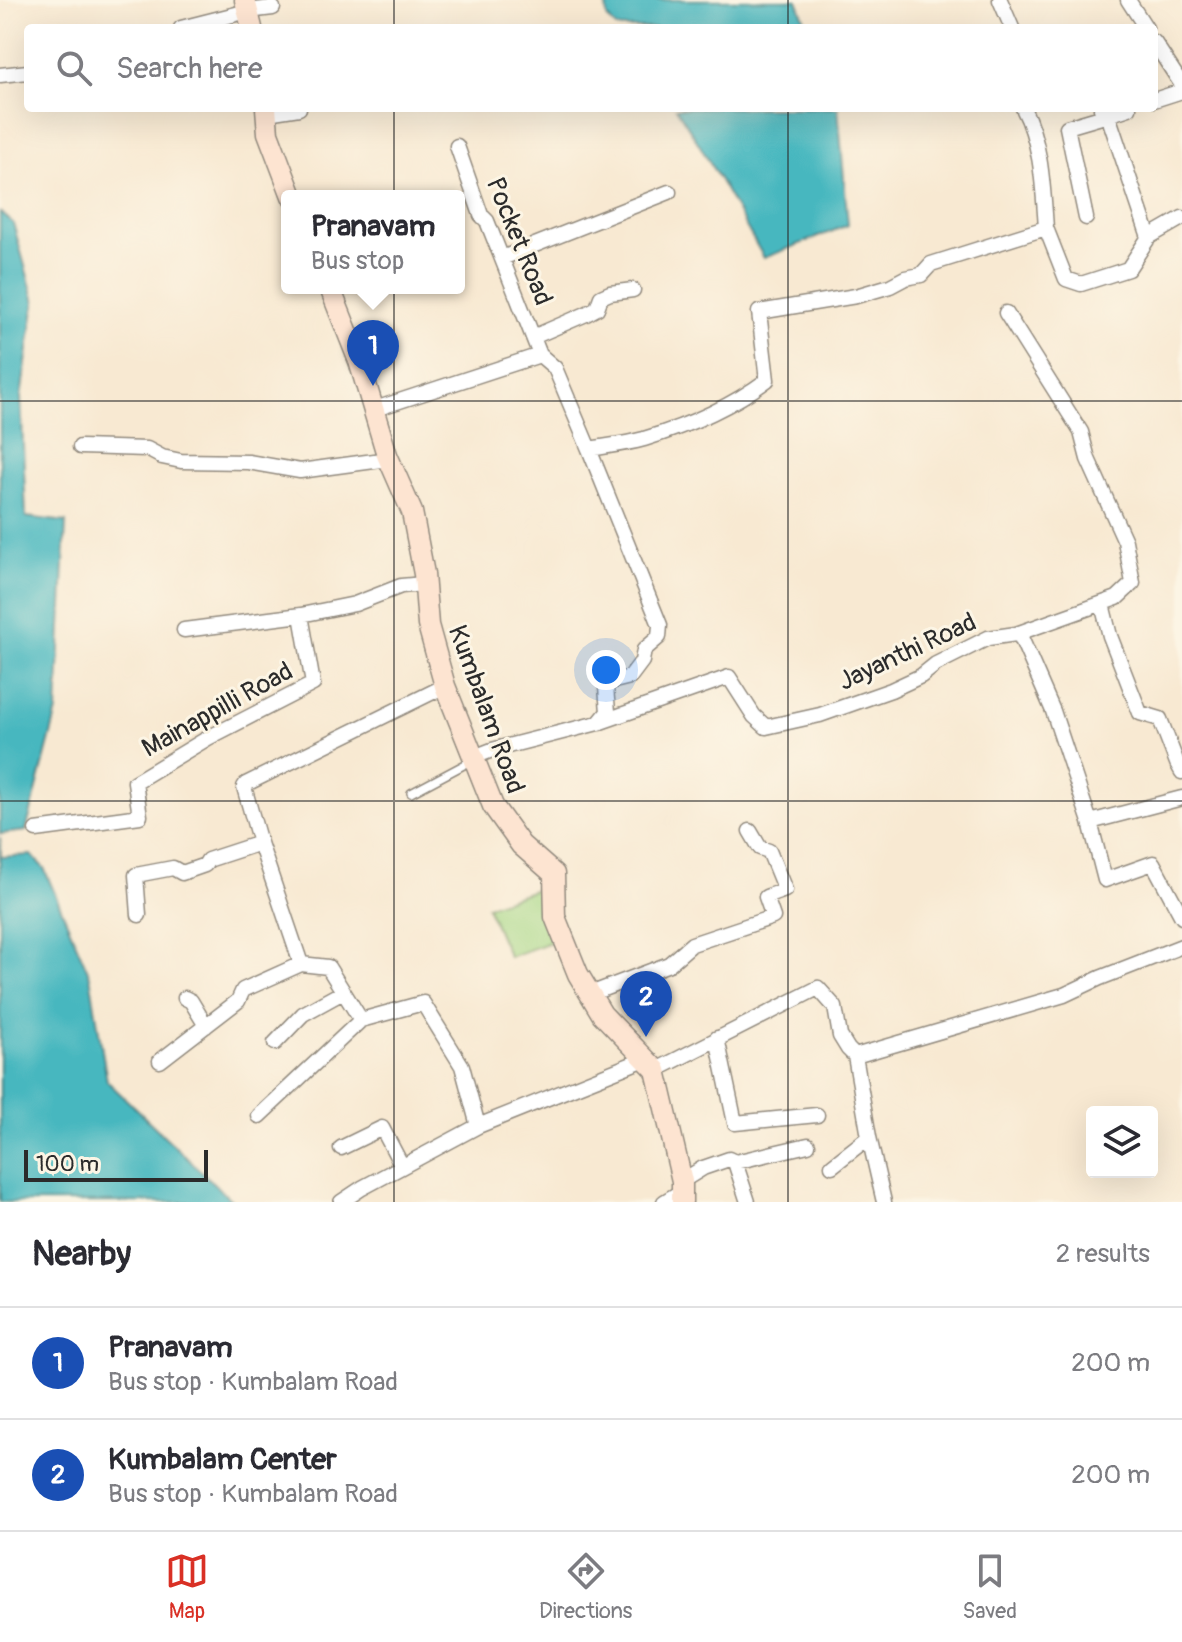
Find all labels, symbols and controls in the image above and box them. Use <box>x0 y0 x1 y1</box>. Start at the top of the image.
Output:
search box <box>24 24 1158 112</box>
icon: search <box>52 46 96 90</box>
text: Search here <box>116 50 263 87</box>
street label: Pocket Road <box>479 173 559 310</box>
popup <box>281 190 465 294</box>
text: Pranavam <box>311 208 435 245</box>
text: Bus stop <box>311 245 404 277</box>
pin: 1 <box>347 320 399 386</box>
street label: Jayanthi Road <box>833 606 981 698</box>
street label: Kumbalam Road <box>441 621 531 798</box>
your location <box>586 650 626 690</box>
street label: Mainappilli Road <box>136 655 299 765</box>
pin: 2 <box>620 971 672 1037</box>
map controls <box>1086 1106 1158 1178</box>
button: layers <box>1086 1106 1158 1178</box>
scale bar <box>24 1146 208 1182</box>
text: 100 m <box>36 1150 99 1178</box>
text: Nearby <box>32 1233 131 1276</box>
text: 2 results <box>1056 1238 1150 1270</box>
text: Pranavam <box>108 1329 233 1366</box>
text: 1 <box>53 1347 63 1379</box>
text: 200 m <box>1071 1347 1150 1379</box>
text: Bus stop · Kumbalam Road <box>108 1366 398 1398</box>
text: Kumbalam Center <box>108 1441 337 1478</box>
text: 2 <box>51 1459 65 1491</box>
text: 200 m <box>1071 1459 1150 1491</box>
text: Bus stop · Kumbalam Road <box>108 1478 398 1510</box>
tab: Map <box>165 1549 209 1625</box>
tab: Directions <box>539 1549 632 1625</box>
tab: Saved <box>962 1549 1017 1625</box>

